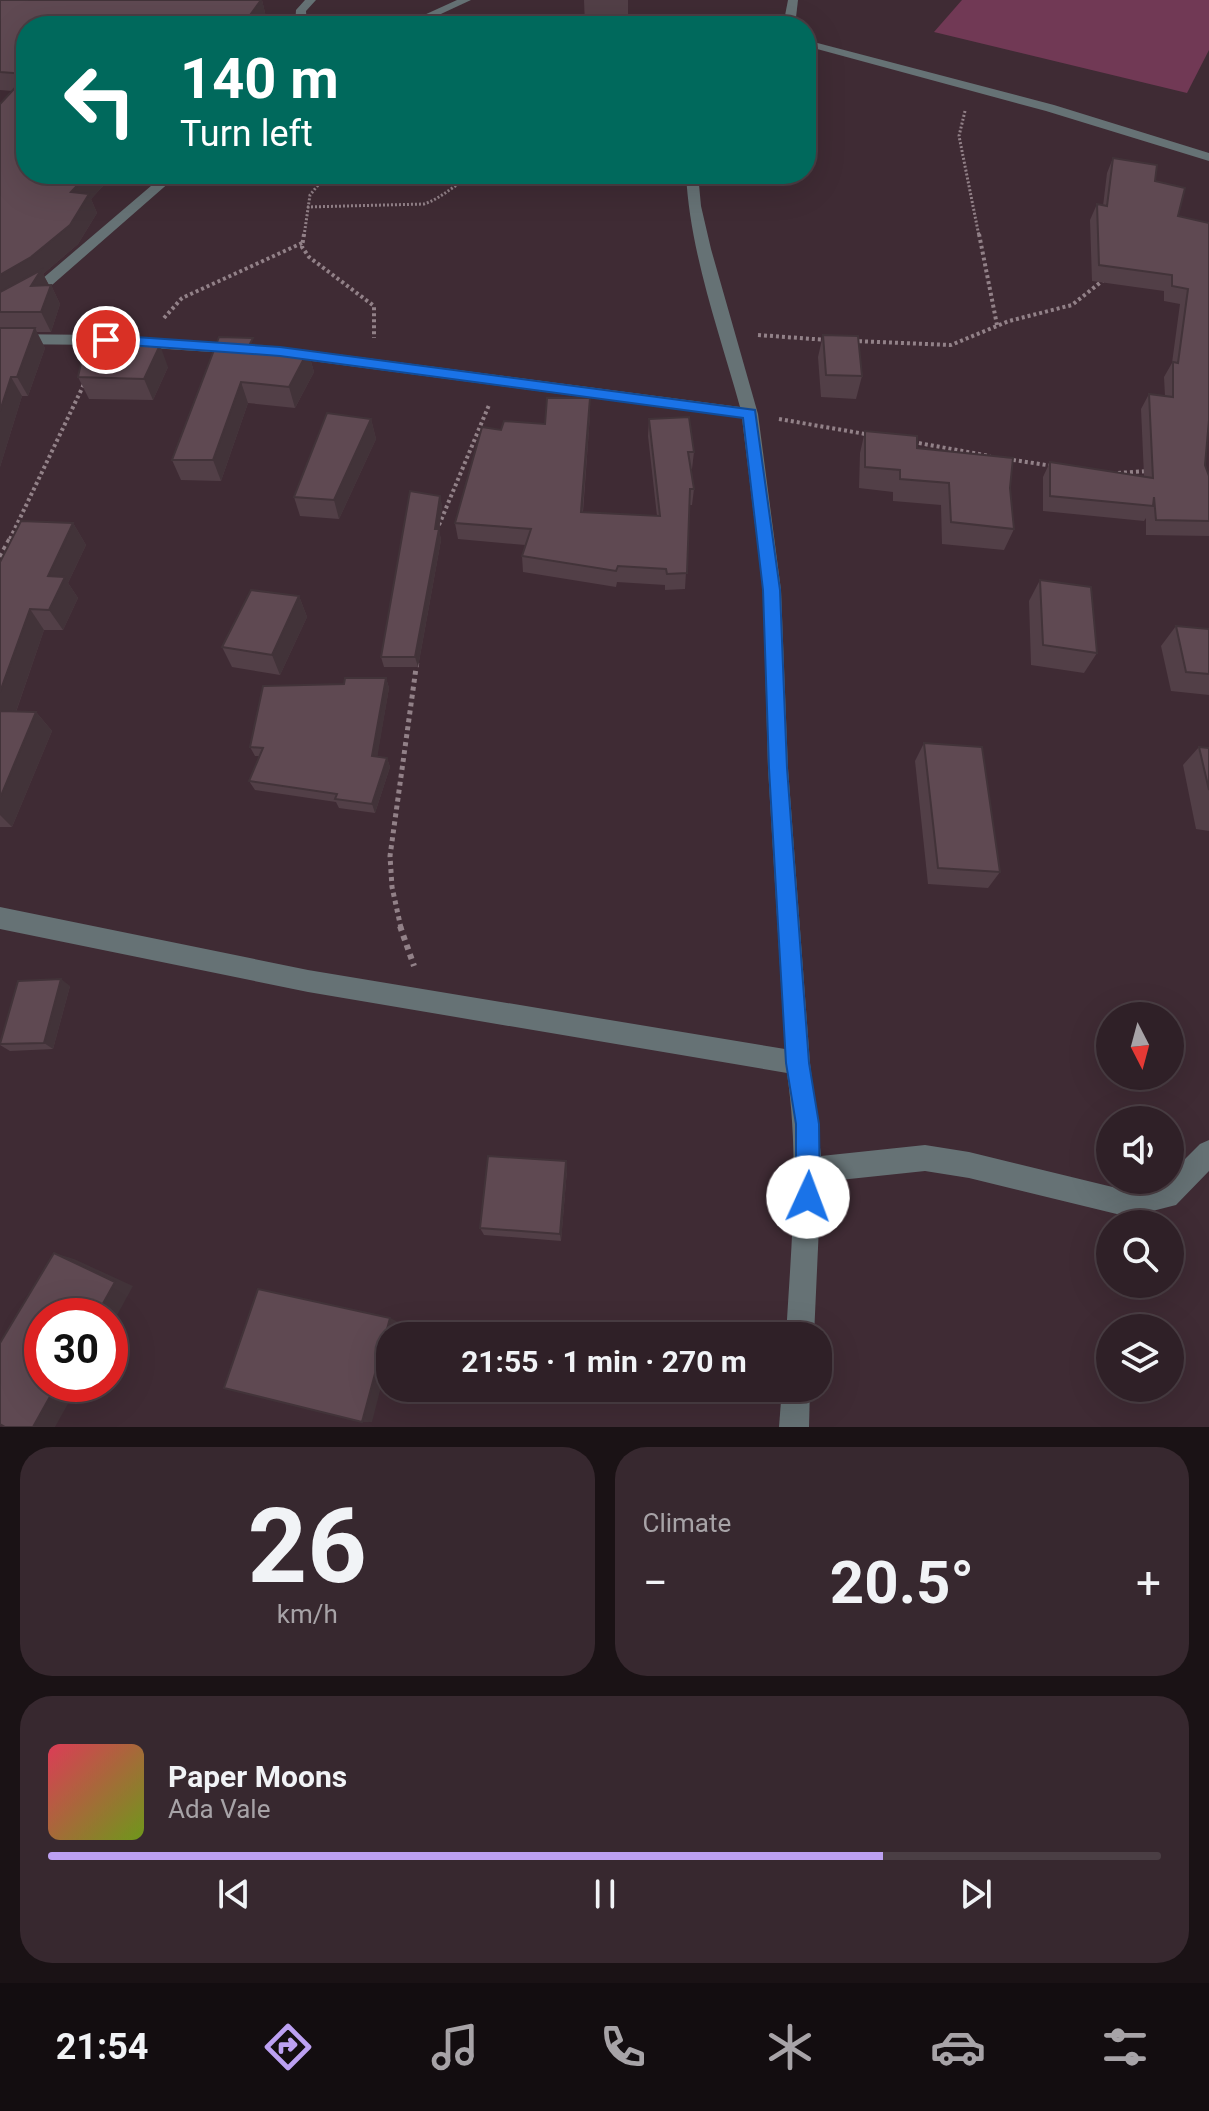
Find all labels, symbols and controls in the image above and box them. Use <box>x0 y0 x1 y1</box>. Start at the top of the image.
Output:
text: 140 m <box>180 46 339 112</box>
icon: left <box>48 48 152 152</box>
text: Turn left <box>180 113 313 155</box>
pin <box>72 306 140 374</box>
icon: arrive <box>84 318 128 362</box>
north arrow <box>1096 1002 1184 1090</box>
map controls <box>1096 1002 1184 1402</box>
button: sound <box>1096 1106 1184 1194</box>
position arrow <box>766 1155 850 1239</box>
button: search <box>1096 1210 1184 1298</box>
speed limit sign: 30 <box>24 1298 128 1402</box>
button: layers <box>1096 1314 1184 1402</box>
text: 21:55 · 1 min · 270 m <box>461 1344 747 1379</box>
text: 26 <box>248 1486 367 1607</box>
text: Climate <box>643 1508 731 1538</box>
text: 20.5° <box>830 1547 974 1618</box>
text: − <box>643 1557 668 1609</box>
text: + <box>1136 1557 1161 1609</box>
text: km/h <box>277 1599 338 1629</box>
text: Paper Moons <box>168 1759 347 1794</box>
text: Ada Vale <box>168 1794 270 1824</box>
icon: previous <box>212 1872 256 1916</box>
icon: pause <box>583 1872 627 1916</box>
icon: next <box>954 1872 998 1916</box>
icon: directions <box>260 2019 316 2075</box>
icon: music <box>427 2019 483 2075</box>
icon: phone <box>595 2019 651 2075</box>
icon: climate <box>762 2019 818 2075</box>
icon: car <box>930 2019 986 2075</box>
icon: filters <box>1097 2019 1153 2075</box>
text: 21:54 <box>56 2026 148 2068</box>

